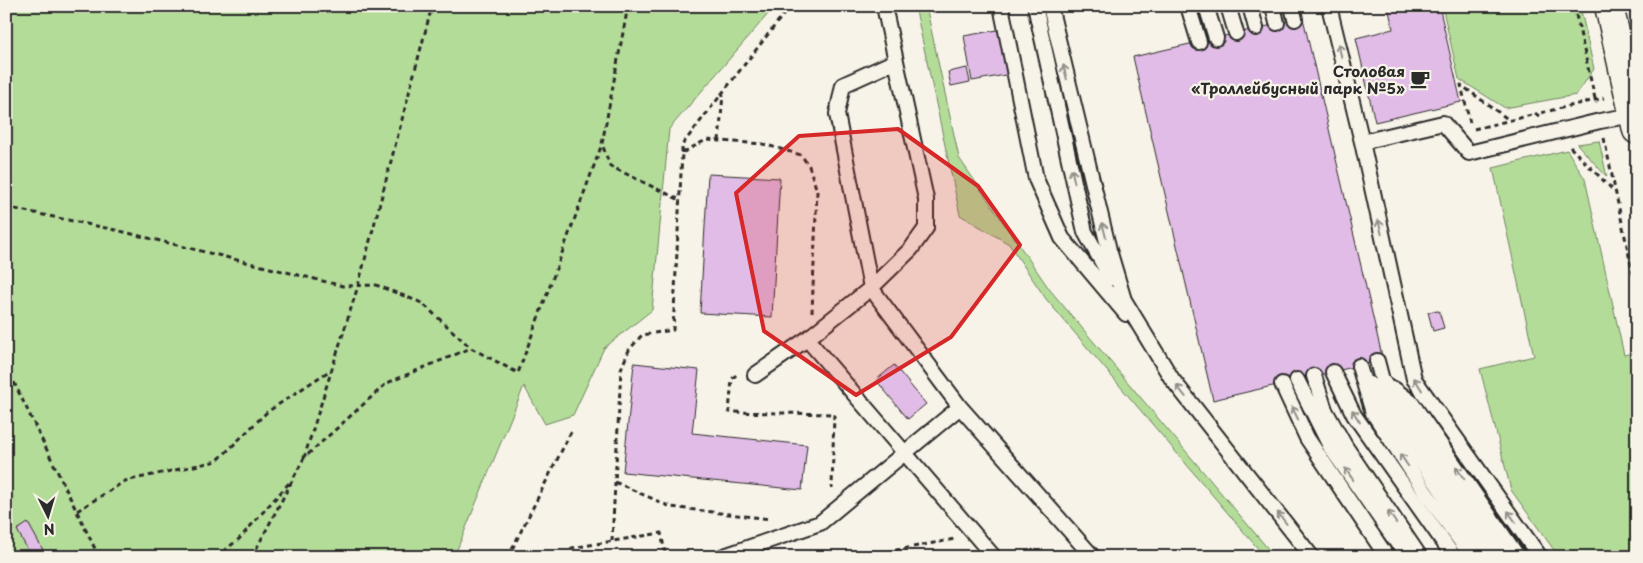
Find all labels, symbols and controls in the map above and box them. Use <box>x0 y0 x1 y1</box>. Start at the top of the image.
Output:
one-way arrow <box>1335 44 1344 60</box>
place label: Столовая «Троллейбусный парк №5» <box>1191 59 1405 99</box>
one-way arrow <box>1060 65 1069 81</box>
cafe icon: Столовая «Троллейбусный парк №5» <box>1409 68 1431 90</box>
one-way arrow <box>1067 168 1077 184</box>
one-way arrow <box>1375 219 1385 235</box>
one-way arrow <box>1099 222 1108 238</box>
one-way arrow <box>1413 377 1424 391</box>
one-way arrow <box>1176 384 1187 397</box>
one-way arrow <box>1290 406 1299 421</box>
one-way arrow <box>1351 410 1361 424</box>
one-way arrow <box>1399 453 1409 467</box>
one-way arrow <box>1344 467 1354 481</box>
one-way arrow <box>1455 467 1465 481</box>
north arrow <box>22 490 72 540</box>
one-way arrow <box>1387 510 1397 524</box>
one-way arrow <box>1507 510 1517 524</box>
one-way arrow <box>1276 512 1287 525</box>
text: N <box>43 519 56 540</box>

